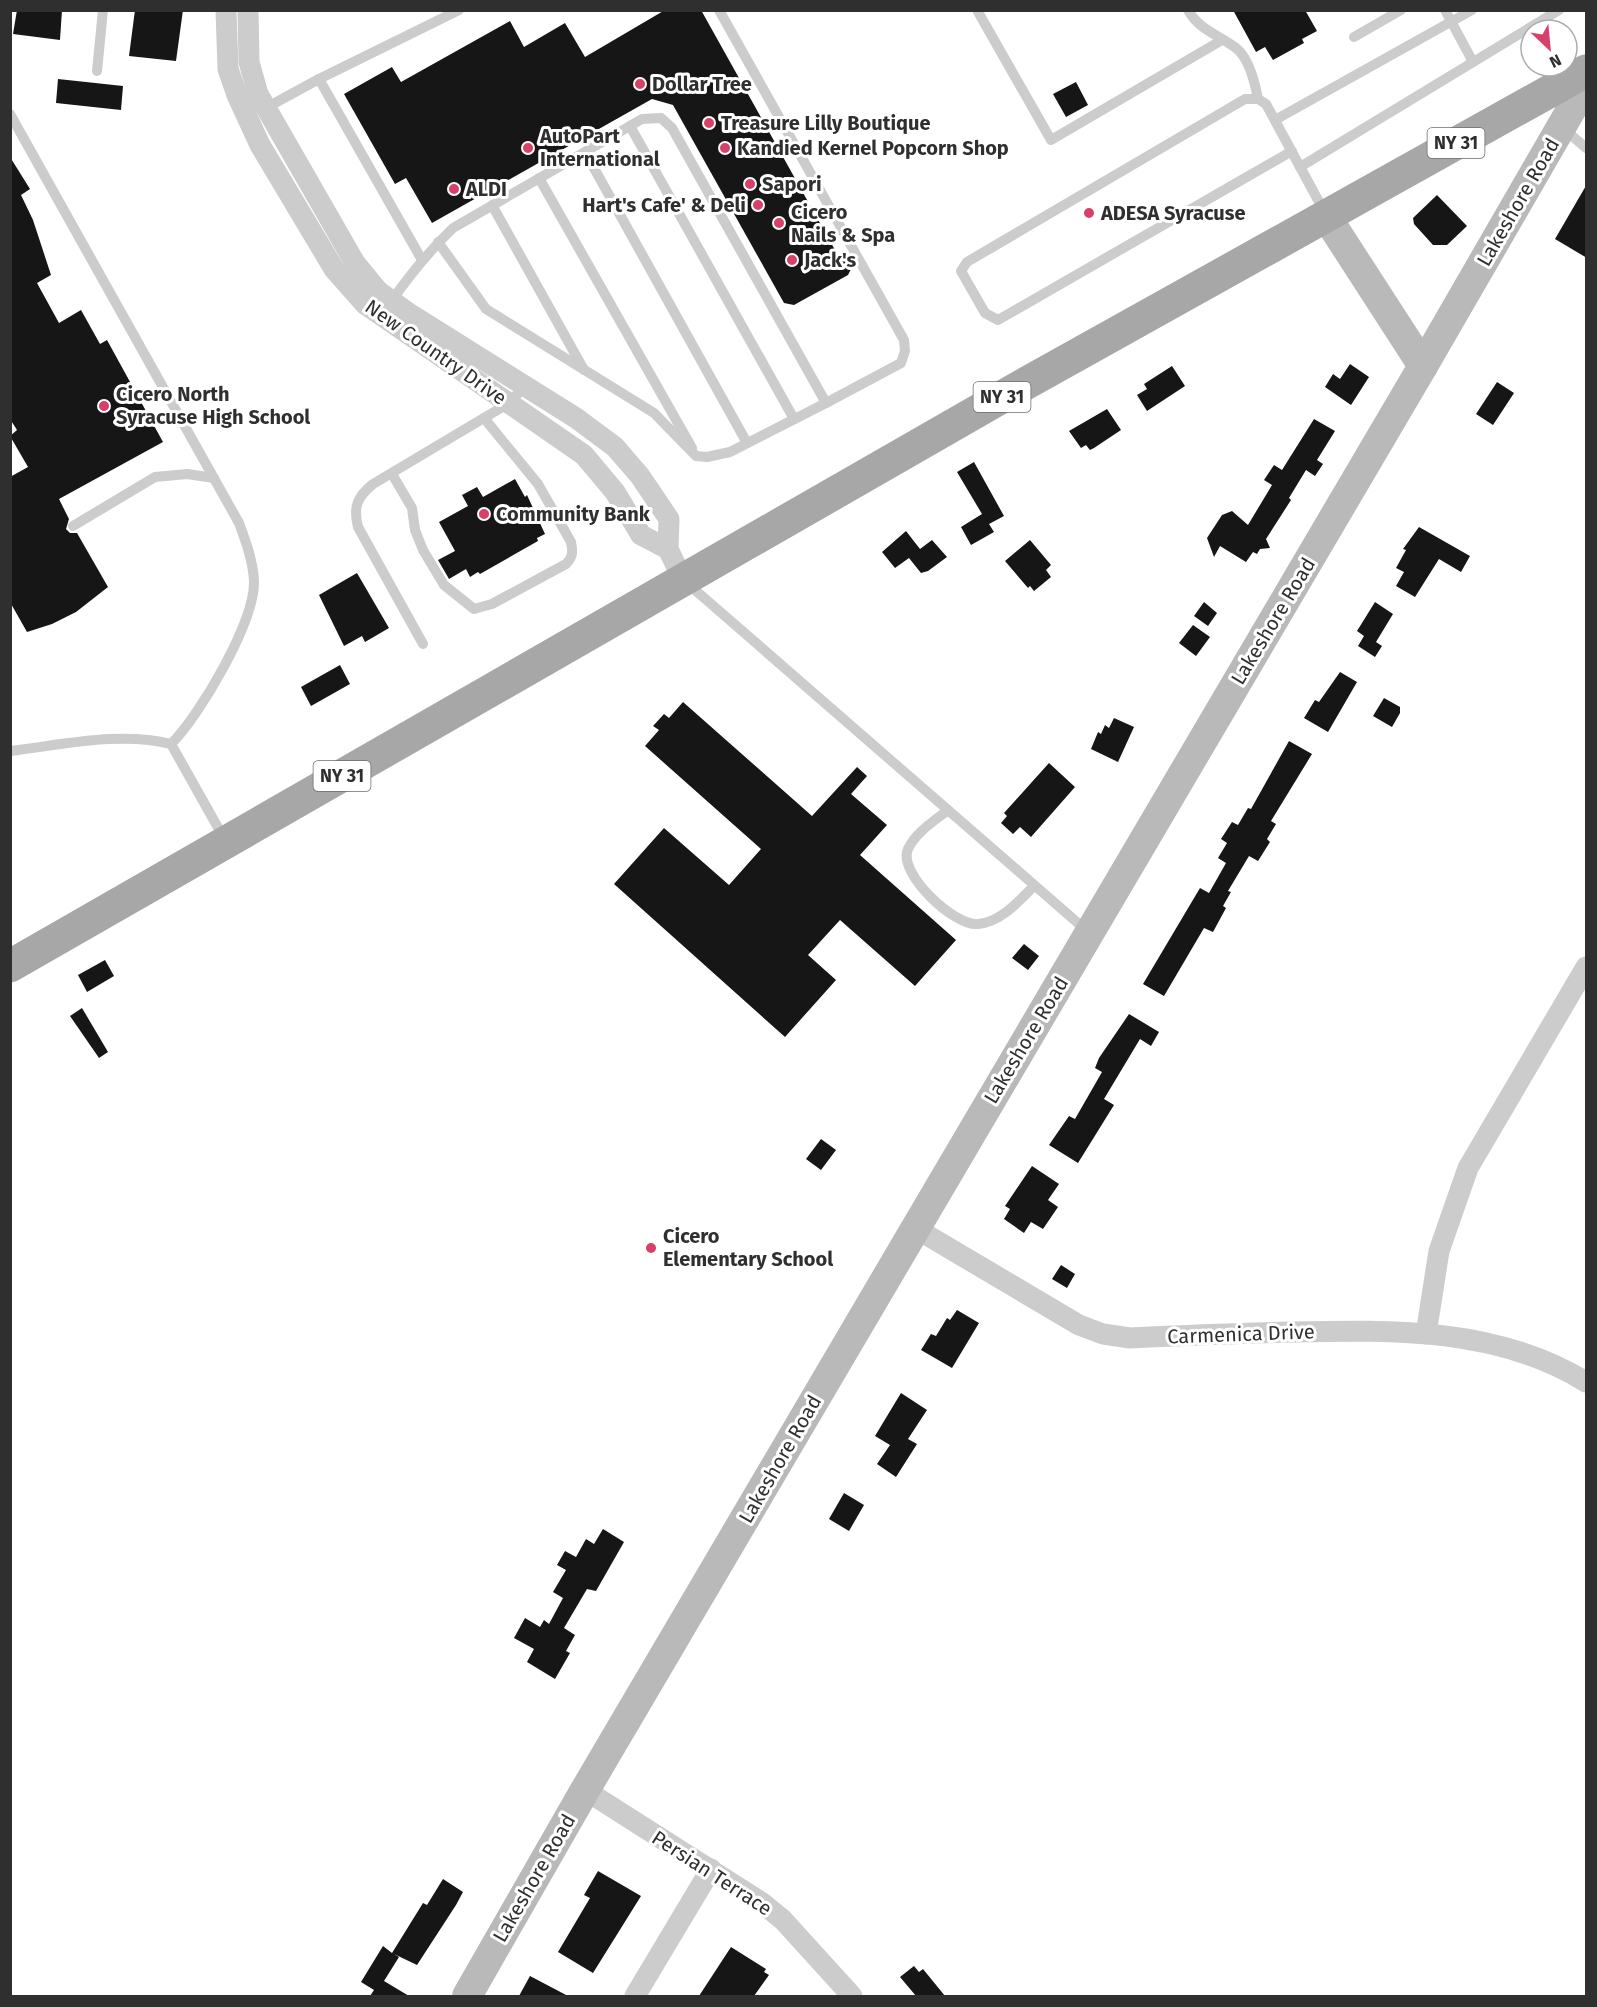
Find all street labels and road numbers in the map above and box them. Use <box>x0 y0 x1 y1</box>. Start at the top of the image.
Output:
road number: NY 31 <box>1428 128 1484 158</box>
street label: Lakeshore Road <box>1472 134 1564 270</box>
street label: New Country Drive <box>361 294 511 410</box>
road number: NY 31 <box>974 382 1030 412</box>
street label: Lakeshore Road <box>1226 553 1320 689</box>
road number: NY 31 <box>314 761 370 791</box>
street label: Lakeshore Road <box>979 972 1073 1108</box>
street label: Carmenica Drive <box>1167 1319 1315 1349</box>
street label: Lakeshore Road <box>734 1391 826 1527</box>
street label: Lakeshore Road <box>488 1810 580 1946</box>
street label: Persian Terrace <box>648 1825 776 1921</box>

